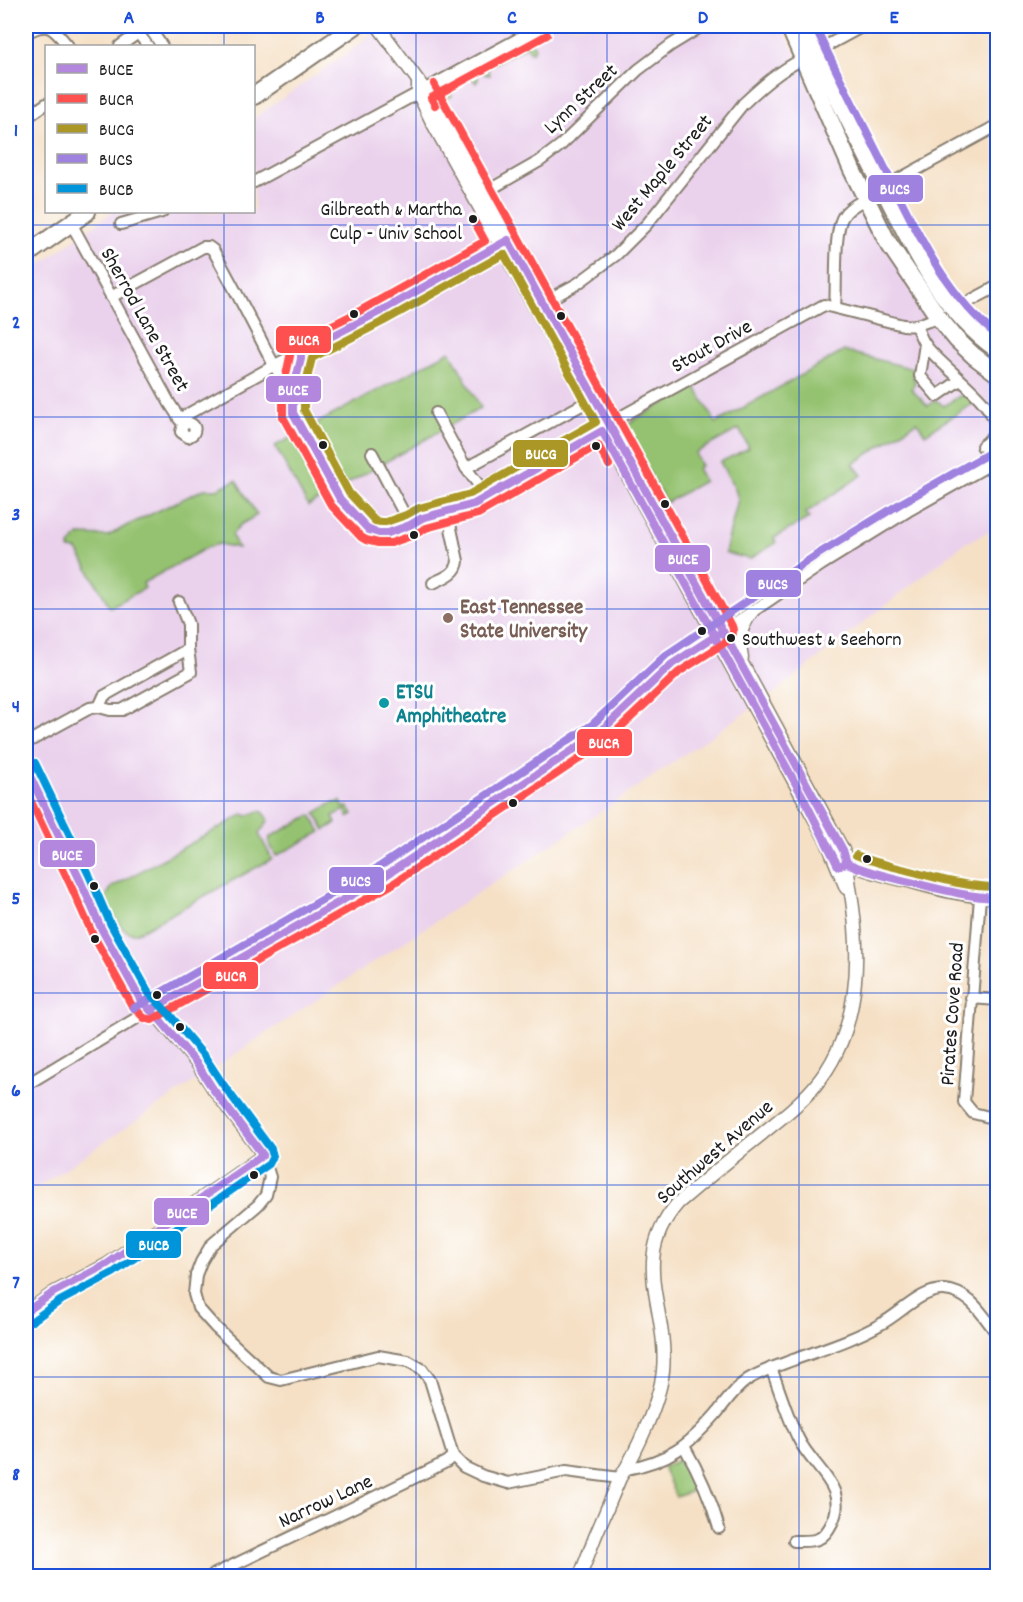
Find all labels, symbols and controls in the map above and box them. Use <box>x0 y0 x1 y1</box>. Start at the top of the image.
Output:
text: A <box>124 5 135 33</box>
text: B <box>315 5 325 33</box>
text: C <box>507 5 517 33</box>
text: D <box>698 5 709 33</box>
text: E <box>889 5 899 33</box>
legend <box>45 45 255 213</box>
street label: Lynn Street <box>538 58 626 143</box>
text: BUCE <box>99 59 133 84</box>
text: BUCR <box>99 89 134 114</box>
street label: West Maple Street <box>605 109 721 239</box>
text: 1 <box>14 118 18 146</box>
text: BUCG <box>99 119 134 144</box>
text: BUCS <box>99 149 133 174</box>
line badge: BUCS <box>867 174 924 203</box>
text: BUCB <box>99 179 134 204</box>
text: BUCS <box>880 179 910 202</box>
place label: Gilbreath & Martha Culp - Univ School <box>320 197 463 249</box>
marker: Gilbreath & Martha Culp - Univ School <box>467 213 479 225</box>
street label: Sherrod Lane Street <box>91 243 196 398</box>
unlabelled marker <box>348 308 360 320</box>
text: 2 <box>12 310 20 338</box>
unlabelled marker <box>555 310 567 322</box>
street label: Stout Drive <box>667 313 758 382</box>
line badge: BUCR <box>275 325 332 354</box>
text: BUCR <box>289 330 320 353</box>
line badge: BUCE <box>265 375 322 403</box>
text: BUCE <box>278 380 309 403</box>
unlabelled marker <box>317 439 329 451</box>
line badge: BUCG <box>512 439 569 468</box>
unlabelled marker <box>590 440 602 452</box>
text: BUCG <box>525 444 557 467</box>
unlabelled marker <box>659 498 671 510</box>
text: 3 <box>12 502 20 530</box>
unlabelled marker <box>408 529 420 541</box>
line badge: BUCE <box>654 544 711 573</box>
text: BUCE <box>668 549 699 572</box>
line badge: BUCS <box>745 569 802 598</box>
text: BUCS <box>758 574 788 597</box>
place label: East Tennessee State University <box>460 594 589 648</box>
marker: East Tennessee State University <box>441 611 455 625</box>
unlabelled marker <box>696 625 708 637</box>
place label: Southwest & Seehorn <box>742 627 901 655</box>
marker: Southwest & Seehorn <box>725 632 737 644</box>
place label: ETSU Amphitheatre <box>396 679 506 733</box>
text: 4 <box>12 694 20 722</box>
marker: ETSU Amphitheatre <box>377 696 391 710</box>
line badge: BUCR <box>576 728 633 757</box>
text: BUCR <box>589 733 620 756</box>
unlabelled marker <box>507 797 519 809</box>
line badge: BUCE <box>39 839 96 868</box>
text: BUCE <box>52 845 83 868</box>
unlabelled marker <box>861 853 873 865</box>
line badge: BUCS <box>328 866 385 894</box>
text: BUCS <box>341 871 371 894</box>
unlabelled marker <box>88 880 100 892</box>
text: 5 <box>11 886 21 914</box>
unlabelled marker <box>89 933 101 945</box>
street label: Pirates Cove Road <box>934 942 974 1087</box>
line badge: BUCR <box>202 961 259 990</box>
text: BUCR <box>216 966 247 989</box>
unlabelled marker <box>151 989 163 1001</box>
unlabelled marker <box>174 1021 186 1033</box>
text: 6 <box>11 1078 21 1106</box>
street label: Southwest Avenue <box>651 1094 781 1213</box>
unlabelled marker <box>248 1169 260 1181</box>
line badge: BUCE <box>153 1197 210 1226</box>
text: BUCE <box>167 1203 198 1226</box>
line badge: BUCB <box>125 1230 182 1259</box>
text: BUCB <box>139 1235 170 1258</box>
text: 7 <box>12 1270 20 1298</box>
text: 8 <box>12 1462 20 1490</box>
street label: Narrow Lane <box>274 1468 378 1538</box>

